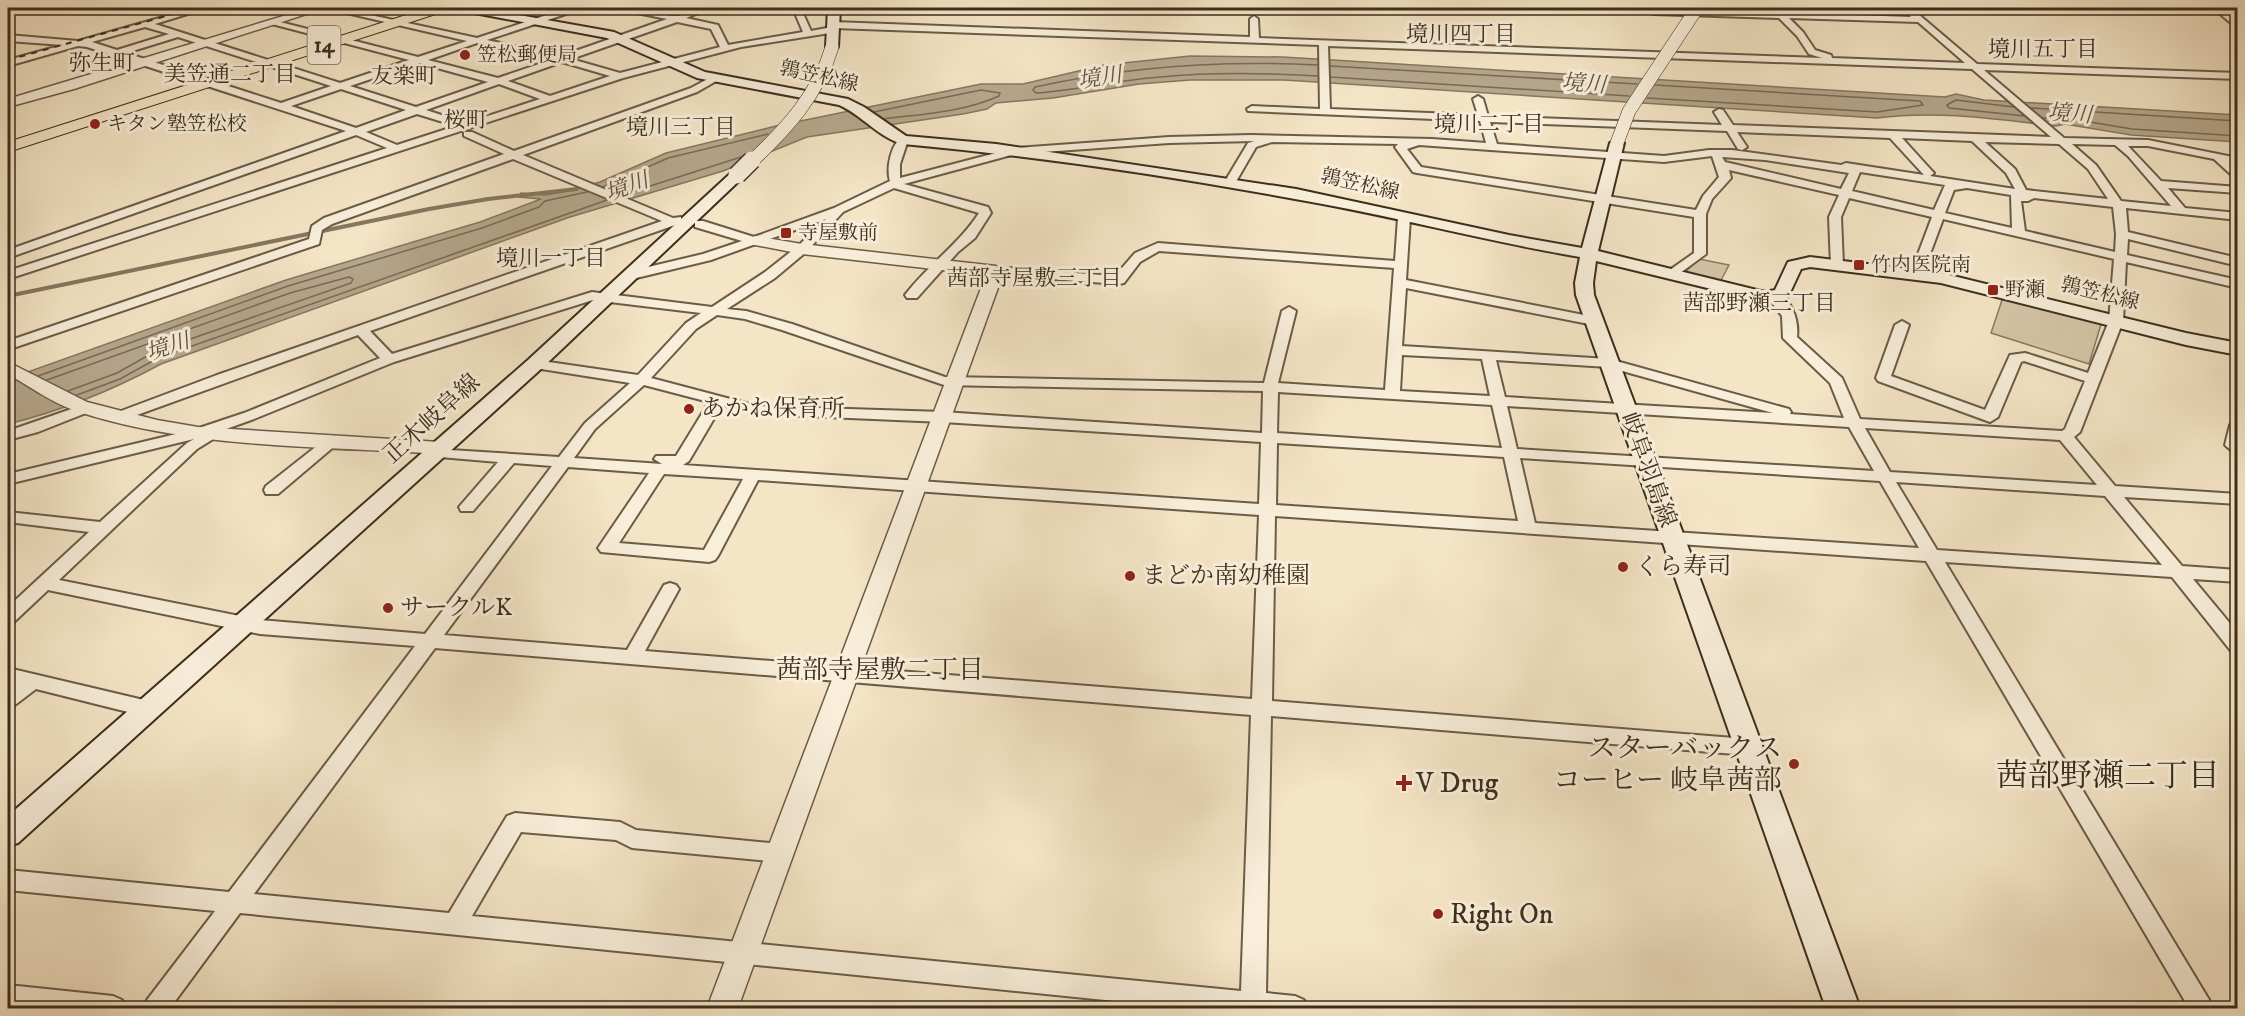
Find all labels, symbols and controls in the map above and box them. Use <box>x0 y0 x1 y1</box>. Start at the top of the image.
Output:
district label: 境川四丁目 <box>1406 21 1516 48</box>
road number: 14 <box>308 26 340 64</box>
district label: 境川五丁目 <box>1988 36 2098 63</box>
place label: 笠松郵便局 <box>477 43 577 68</box>
marker: 笠松郵便局 <box>458 48 472 62</box>
district label: 弥生町 <box>69 50 135 77</box>
street label: 鶉笠松線 <box>777 56 861 98</box>
district label: 美笠通二丁目 <box>164 61 296 88</box>
water label: 境川 <box>1076 61 1126 95</box>
district label: 友楽町 <box>371 63 437 90</box>
water label: 境川 <box>1561 69 1609 99</box>
water label: 境川 <box>2047 99 2095 129</box>
district label: 桜町 <box>444 107 488 134</box>
district label: 境川二丁目 <box>1434 111 1544 138</box>
place label: キタン塾笠松校 <box>107 112 247 137</box>
district label: 境川三丁目 <box>626 114 736 141</box>
marker: キタン塾笠松校 <box>88 117 102 131</box>
street label: 鶉笠松線 <box>1318 164 1402 206</box>
water label: 境川 <box>602 166 654 207</box>
place label: 寺屋敷前 <box>798 221 878 246</box>
marker: 寺屋敷前 <box>779 226 793 240</box>
district label: 境川一丁目 <box>496 245 606 272</box>
place label: 竹内医院南 <box>1871 253 1971 278</box>
marker: 竹内医院南 <box>1852 258 1866 272</box>
district label: 茜部寺屋敷三丁目 <box>946 265 1122 292</box>
street label: 鶉笠松線 <box>2058 272 2142 316</box>
place label: 野瀬 <box>2005 278 2045 303</box>
marker: 野瀬 <box>1986 283 2000 297</box>
district label: 茜部野瀬三丁目 <box>1682 290 1836 317</box>
water label: 境川 <box>143 327 195 367</box>
street label: 正木岐阜線 <box>377 368 487 470</box>
place label: あかね保育所 <box>701 394 845 424</box>
marker: あかね保育所 <box>682 402 696 416</box>
street label: 岐阜羽島線 <box>1613 408 1683 532</box>
place label: くら寿司 <box>1635 552 1731 582</box>
marker: くら寿司 <box>1616 560 1630 574</box>
place label: まどか南幼稚園 <box>1142 561 1310 591</box>
marker: まどか南幼稚園 <box>1123 569 1137 583</box>
place label: サークルK <box>400 593 512 623</box>
marker: サークルK <box>381 601 395 615</box>
district label: 茜部寺屋敷二丁目 <box>776 654 984 687</box>
place label: スターバックス コーヒー 岐阜茜部 <box>1553 731 1782 798</box>
marker: スターバックス コーヒー 岐阜茜部 <box>1787 757 1801 771</box>
district label: 茜部野瀬二丁目 <box>1996 757 2220 797</box>
place label: V Drug <box>1415 766 1499 801</box>
marker: V Drug <box>1397 776 1411 790</box>
place label: Right On <box>1450 897 1554 932</box>
marker: Right On <box>1431 907 1445 921</box>

